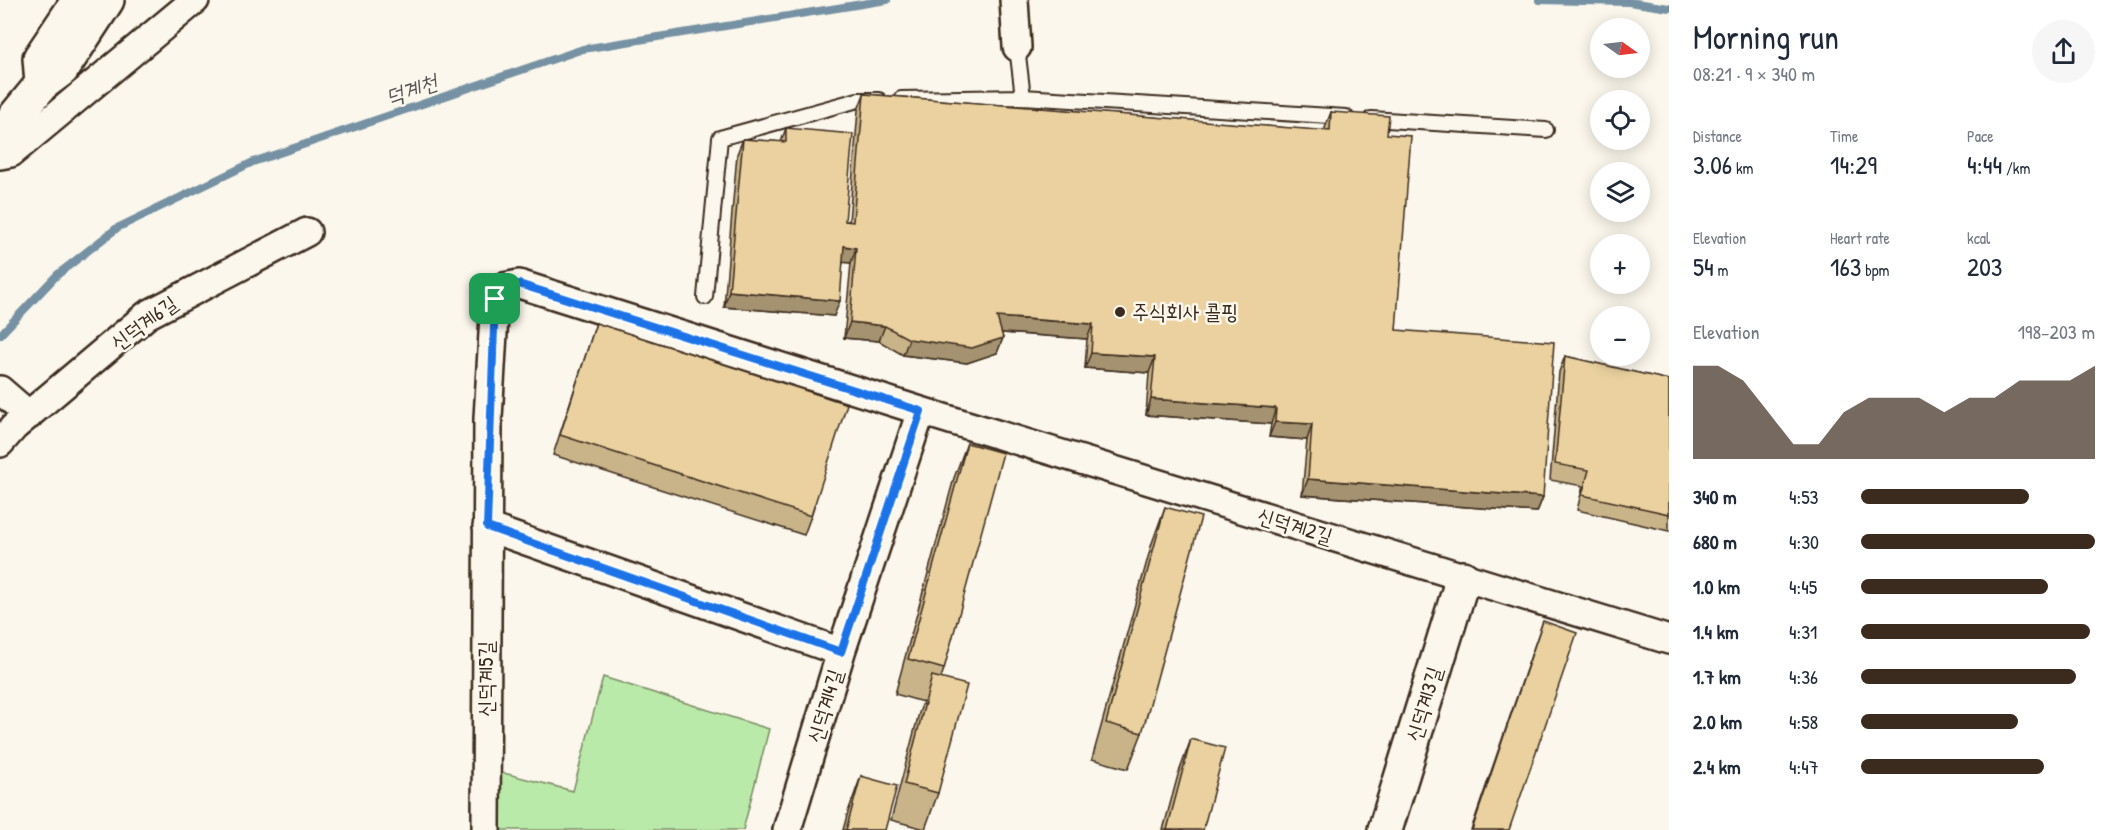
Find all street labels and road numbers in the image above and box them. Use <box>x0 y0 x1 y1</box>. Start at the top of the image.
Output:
street label: 신덕계6길 <box>104 288 183 357</box>
street label: 신덕계2길 <box>1254 500 1337 551</box>
street label: 신덕계5길 <box>471 641 500 717</box>
street label: 신덕계3길 <box>1398 663 1449 745</box>
street label: 신덕계4길 <box>800 665 849 746</box>

